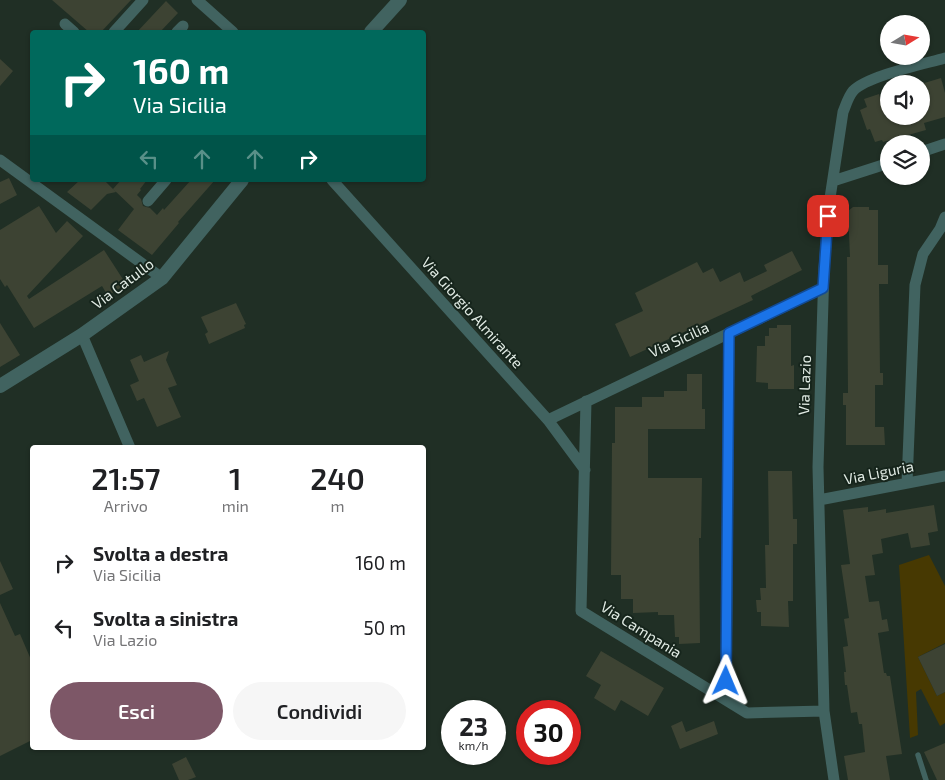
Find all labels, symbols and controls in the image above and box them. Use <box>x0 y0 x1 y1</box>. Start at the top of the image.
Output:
north arrow <box>880 15 930 65</box>
map controls <box>880 15 930 185</box>
text: 160 m <box>133 49 229 91</box>
icon: right <box>50 50 115 115</box>
button: sound <box>880 75 930 125</box>
text: Via Sicilia <box>133 91 227 117</box>
button: layers <box>880 135 930 185</box>
icon: left <box>135 145 163 173</box>
icon: ahead <box>188 145 216 173</box>
icon: ahead <box>241 145 269 173</box>
icon: right <box>294 145 322 173</box>
pin <box>807 195 849 237</box>
icon: arrive <box>814 202 842 230</box>
street label: Via Giorgio Almirante <box>418 253 527 371</box>
street label: Via Catullo <box>88 254 157 312</box>
street label: Via Sicilia <box>646 317 711 361</box>
street label: Via Lazio <box>794 355 814 415</box>
street label: Via Liguria <box>842 456 915 488</box>
text: 21:57 <box>91 460 160 496</box>
text: 1 <box>229 460 242 496</box>
text: 240 <box>310 460 365 496</box>
text: Arrivo <box>104 496 148 515</box>
text: min <box>222 496 249 515</box>
text: m <box>330 496 344 515</box>
text: Svolta a destra <box>93 542 228 565</box>
icon: right <box>50 549 78 577</box>
text: 160 m <box>355 551 406 574</box>
text: Via Sicilia <box>93 565 161 584</box>
street label: Via Campania <box>598 597 685 661</box>
text: Svolta a sinistra <box>93 607 238 630</box>
icon: left <box>50 614 78 642</box>
text: 50 m <box>363 616 406 639</box>
text: Via Lazio <box>93 630 157 649</box>
position arrow <box>699 654 751 706</box>
button: Esci <box>50 682 223 740</box>
button: Condividi <box>233 682 406 740</box>
speed limit sign: 30 <box>516 700 581 765</box>
text: 23 <box>459 711 488 741</box>
text: km/h <box>459 738 488 752</box>

